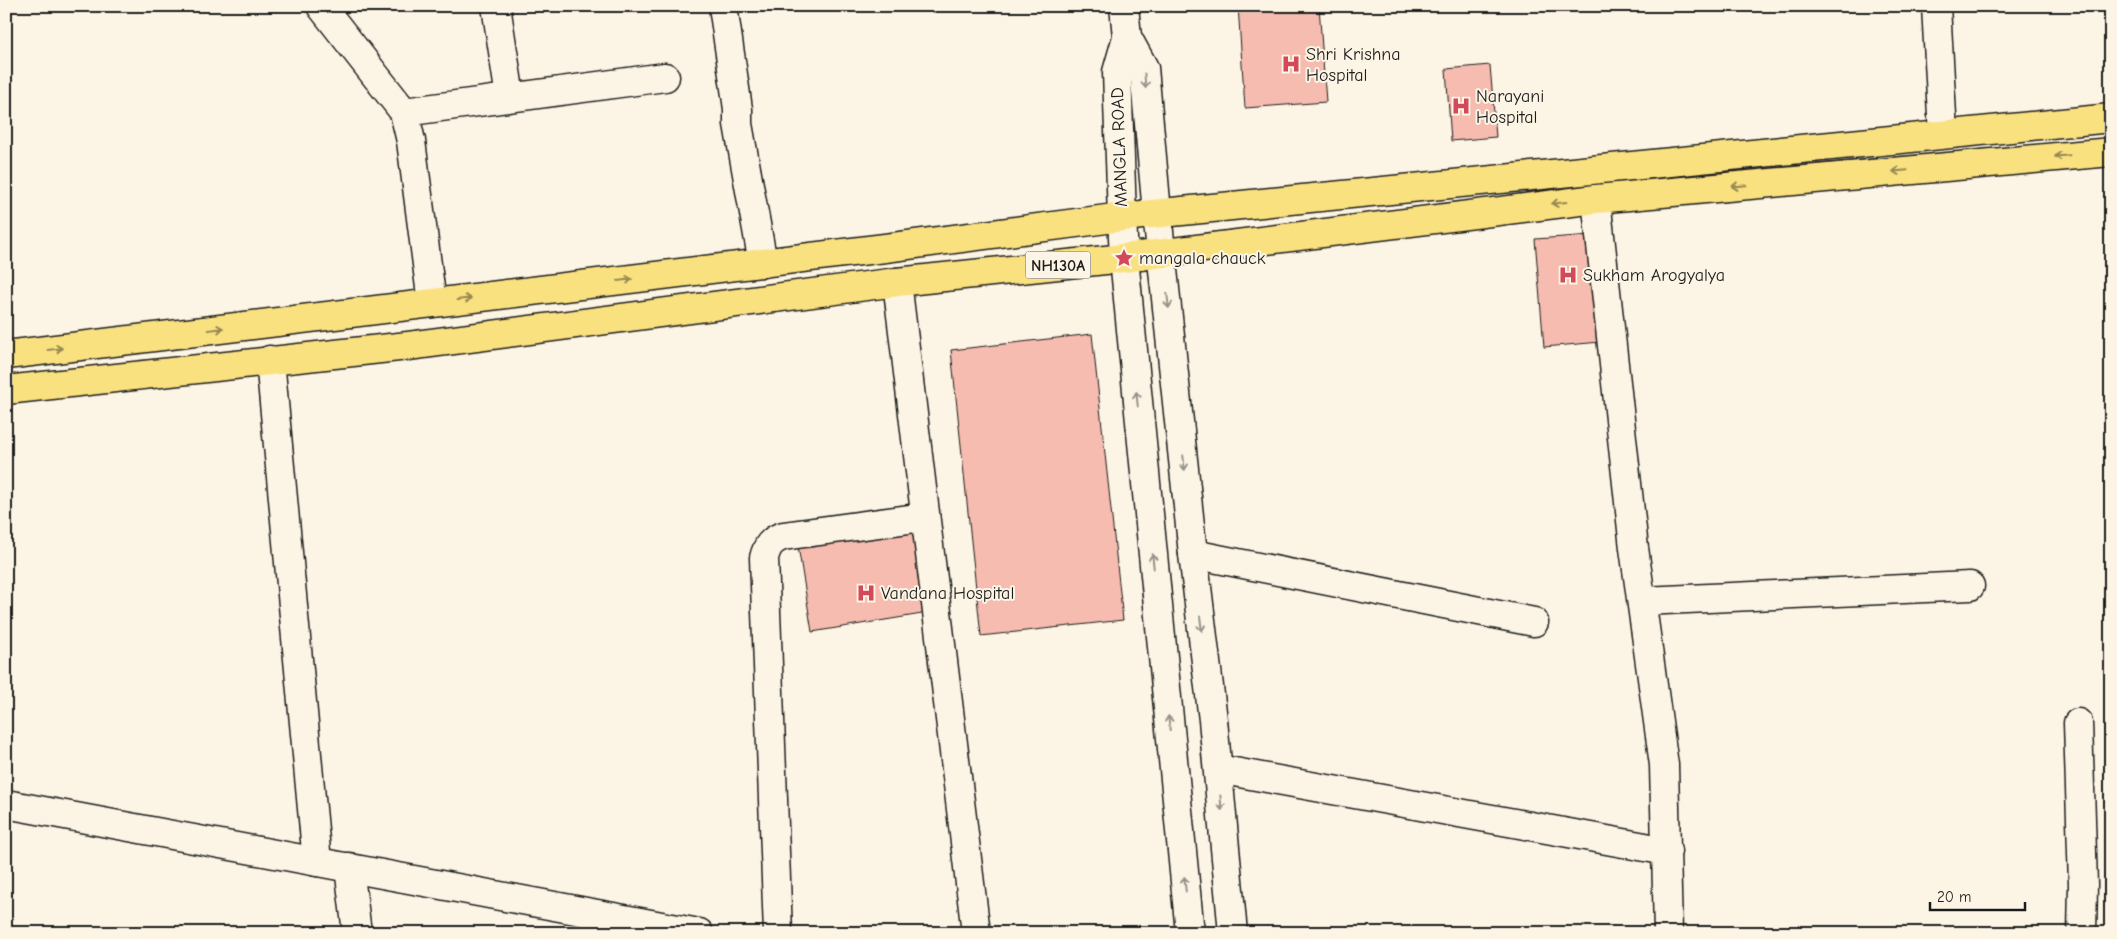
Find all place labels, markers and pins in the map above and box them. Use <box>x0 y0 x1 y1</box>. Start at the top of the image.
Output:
place label: Shri Krishna Hospital <box>1306 44 1401 86</box>
hospital icon: Shri Krishna Hospital <box>1280 53 1302 75</box>
place label: Narayani Hospital <box>1476 86 1544 128</box>
hospital icon: Narayani Hospital <box>1450 95 1472 117</box>
place icon: mangala chauck <box>1113 247 1135 269</box>
place label: mangala chauck <box>1139 248 1266 269</box>
hospital icon: Sukham Arogyalya <box>1557 264 1579 286</box>
place label: Sukham Arogyalya <box>1583 265 1725 286</box>
hospital icon: Vandana Hospital <box>855 582 877 604</box>
place label: Vandana Hospital <box>881 583 1014 604</box>

